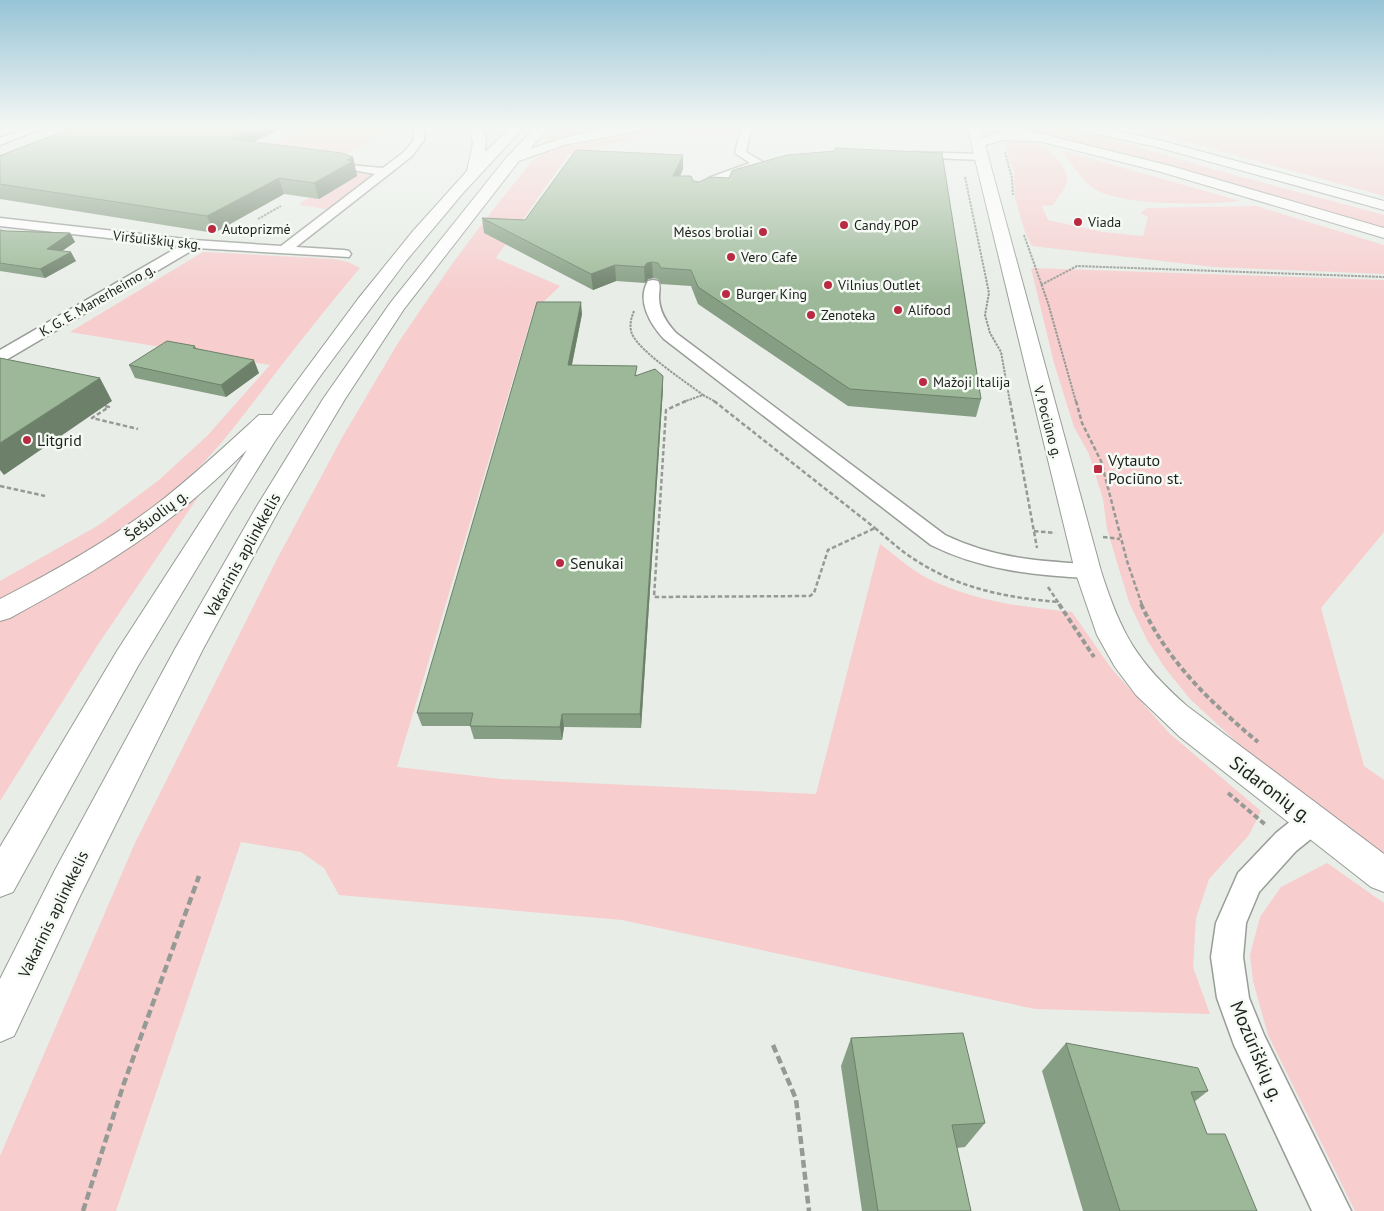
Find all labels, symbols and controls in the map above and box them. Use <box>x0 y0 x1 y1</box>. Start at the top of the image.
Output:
place label: Viada <box>1087 213 1121 231</box>
place label: Candy POP <box>854 216 919 234</box>
marker: Viada <box>1072 216 1084 228</box>
marker: Candy POP <box>838 219 850 231</box>
place label: Autoprizmė <box>222 220 291 238</box>
marker: Autoprizmė <box>206 223 218 235</box>
place label: Mėsos broliai <box>673 223 753 241</box>
street label: Viršuliškių skg. <box>111 226 202 254</box>
marker: Mėsos broliai <box>757 226 769 238</box>
place label: Vero Cafe <box>740 248 797 266</box>
marker: Vero Cafe <box>725 251 737 263</box>
street label: K. G. E. Manerheimo g. <box>36 260 158 340</box>
place label: Vilnius Outlet <box>837 276 920 294</box>
marker: Vilnius Outlet <box>822 279 834 291</box>
place label: Burger King <box>736 285 807 303</box>
marker: Burger King <box>720 288 732 300</box>
place label: Alifood <box>908 301 951 319</box>
marker: Alifood <box>892 304 904 316</box>
place label: Zenoteka <box>821 306 876 324</box>
marker: Zenoteka <box>805 309 817 321</box>
place label: Mažoji Italija <box>933 373 1010 391</box>
marker: Mažoji Italija <box>917 376 929 388</box>
street label: V. Pociūno g. <box>1029 383 1066 460</box>
place label: Litgrid <box>37 430 82 450</box>
marker: Litgrid <box>21 434 33 446</box>
place label: Vytauto Pociūno st. <box>1107 450 1183 488</box>
marker: Vytauto Pociūno st. <box>1092 463 1104 475</box>
street label: Šešuolių g. <box>120 485 192 545</box>
street label: Vakarinis aplinkkelis <box>199 489 285 621</box>
place label: Senukai <box>570 553 624 573</box>
marker: Senukai <box>554 557 566 569</box>
street label: Sidaronių g. <box>1225 750 1317 828</box>
street label: Vakarinis aplinkkelis <box>13 847 93 982</box>
street label: Mozūriškių g. <box>1225 997 1289 1105</box>

